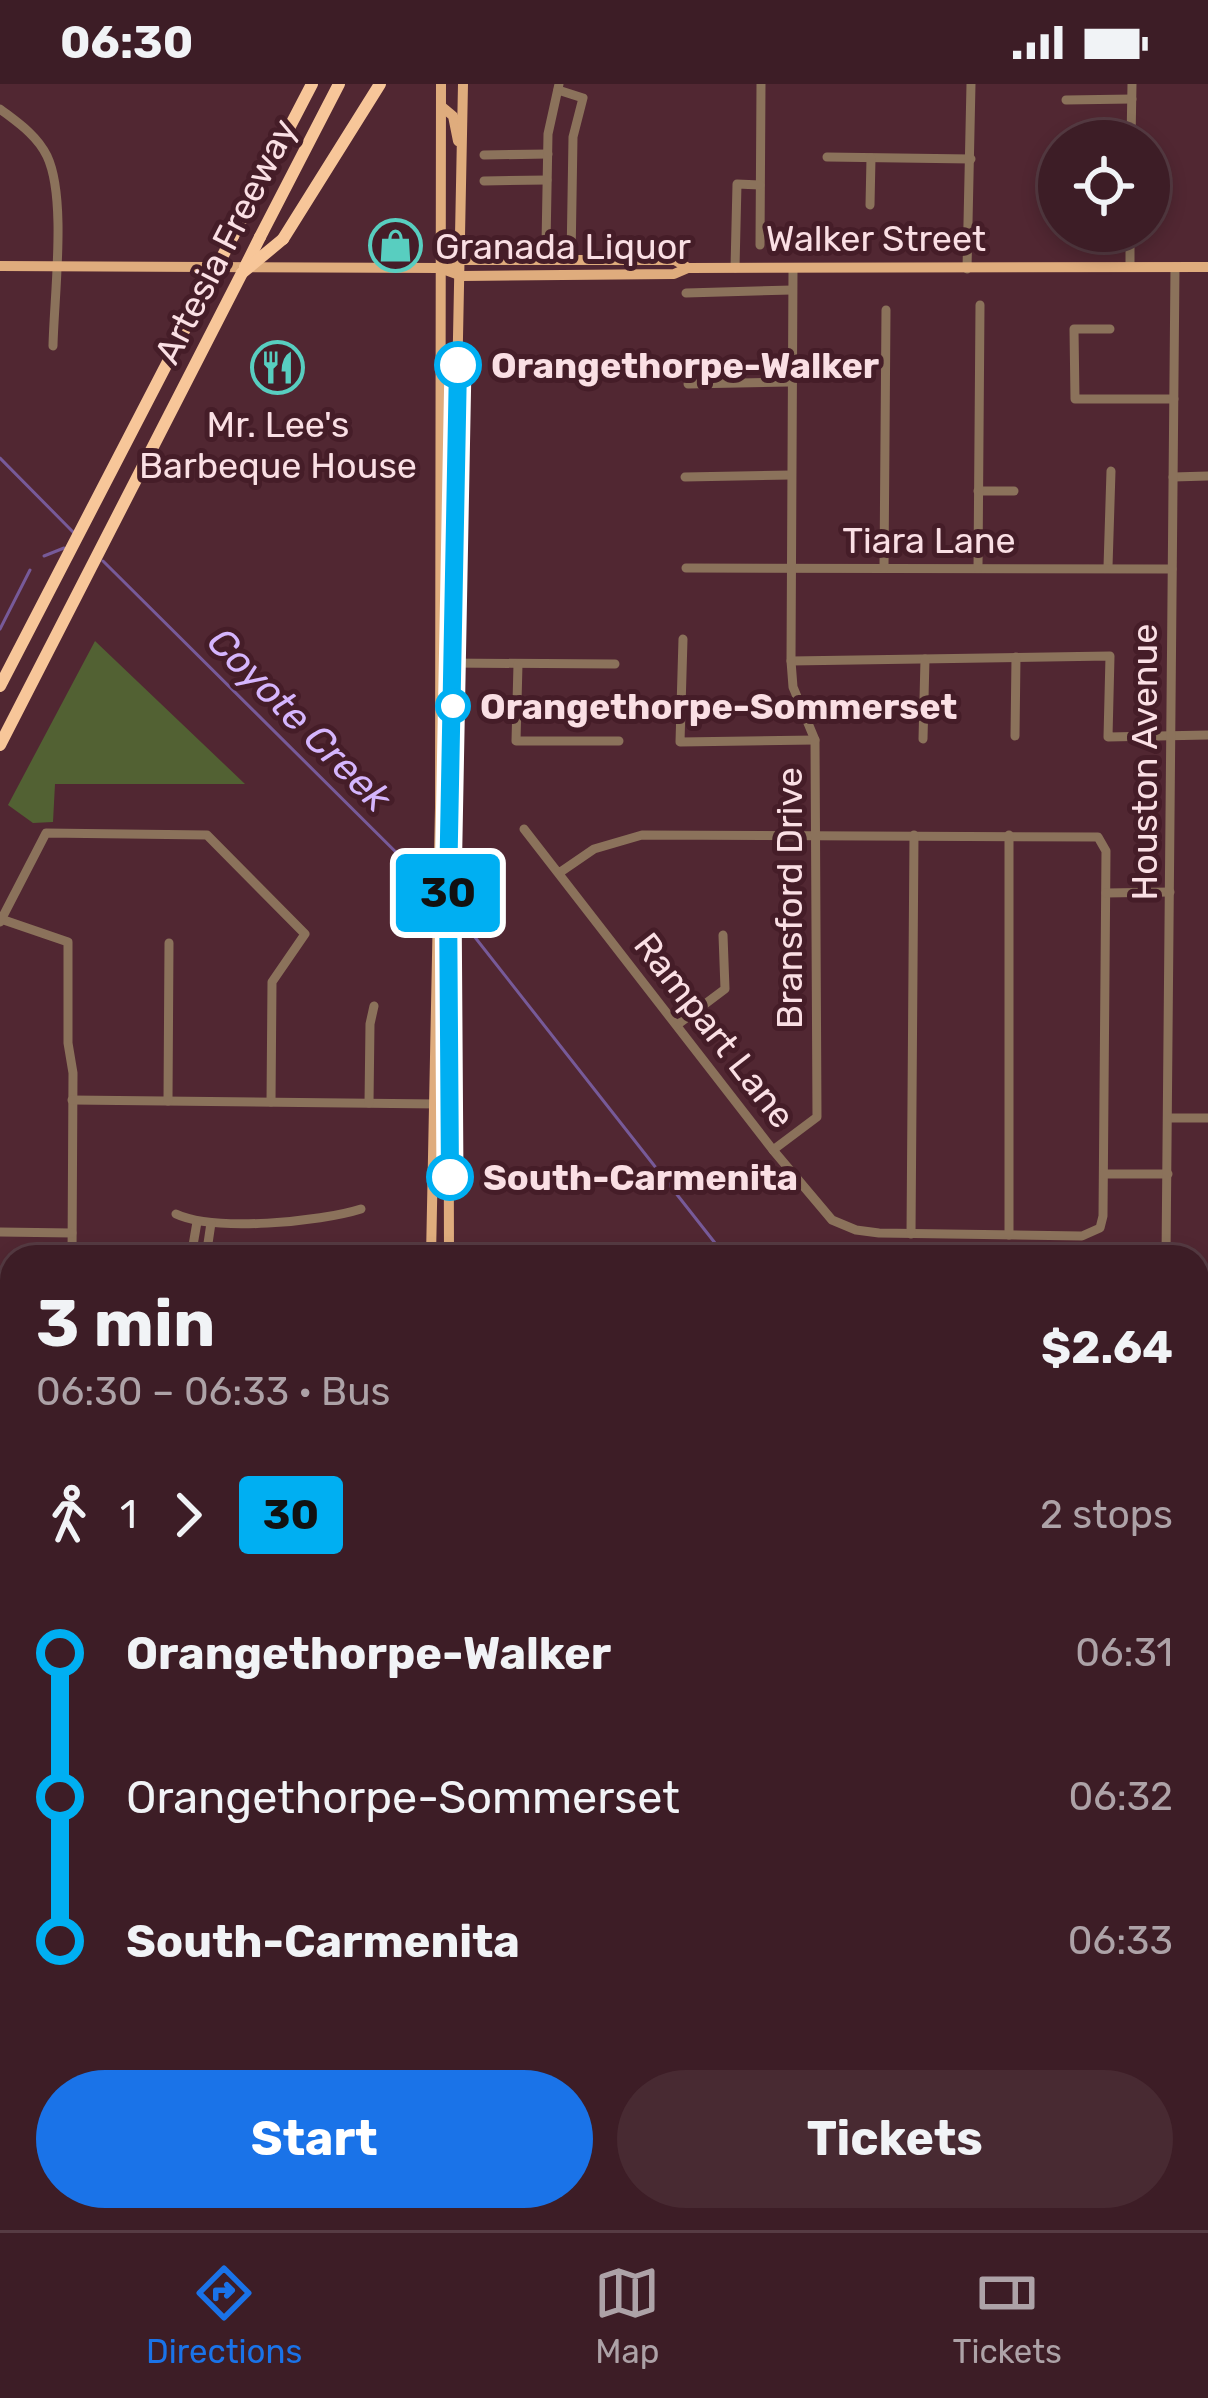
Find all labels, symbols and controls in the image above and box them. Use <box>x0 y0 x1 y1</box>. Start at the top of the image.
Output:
text: 06:30 <box>60 16 193 69</box>
street label: Artesia Freeway <box>145 112 306 371</box>
map controls <box>1038 120 1170 252</box>
button: locate <box>1038 120 1170 252</box>
street label: Walker Street <box>766 217 986 260</box>
shop icon: Granada Liquor <box>368 218 424 274</box>
place label: Granada Liquor <box>435 225 691 268</box>
restaurant icon: Mr. Lee's Barbeque House <box>250 340 306 396</box>
marker: Orangethorpe-Walker <box>436 343 480 387</box>
place label: Orangethorpe-Walker <box>491 344 879 387</box>
place label: Mr. Lee's Barbeque House <box>139 403 417 487</box>
street label: Tiara Lane <box>842 519 1016 562</box>
water label: Coyote Creek <box>198 618 401 822</box>
street label: Houston Avenue <box>1123 624 1166 900</box>
place label: Orangethorpe-Sommerset <box>480 685 957 728</box>
marker: Orangethorpe-Sommerset <box>437 690 469 722</box>
street label: Bransford Drive <box>768 767 811 1029</box>
line badge: 30 <box>394 854 502 932</box>
text: 30 <box>420 868 476 918</box>
street label: Rampart Lane <box>625 924 804 1136</box>
marker: South-Carmenita <box>428 1155 472 1199</box>
place label: South-Carmenita <box>483 1156 798 1199</box>
text: 3 min <box>36 1284 215 1363</box>
text: $2.64 <box>1041 1321 1173 1374</box>
text: 06:30 – 06:33 · Bus <box>36 1369 391 1415</box>
icon: walk <box>36 1482 102 1548</box>
icon: forward <box>155 1482 221 1548</box>
text: 30 <box>263 1490 319 1540</box>
text: 1 <box>120 1492 137 1538</box>
text: 2 stops <box>1040 1492 1173 1538</box>
text: Orangethorpe-Walker <box>126 1627 611 1680</box>
text: 06:31 <box>1075 1630 1173 1676</box>
text: Orangethorpe-Sommerset <box>126 1771 680 1824</box>
text: 06:32 <box>1068 1774 1173 1820</box>
text: South-Carmenita <box>126 1915 520 1968</box>
text: 06:33 <box>1068 1918 1173 1964</box>
button: Start <box>36 2070 593 2208</box>
button: Tickets <box>617 2070 1173 2208</box>
tab: Directions <box>146 2260 302 2371</box>
tab: Map <box>594 2260 660 2371</box>
tab: Tickets <box>952 2260 1062 2371</box>

